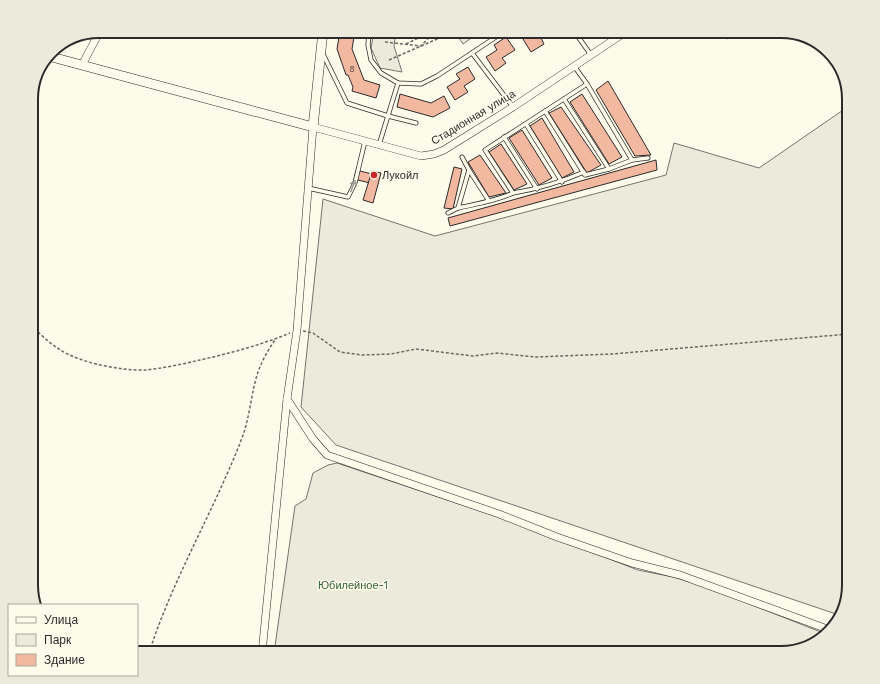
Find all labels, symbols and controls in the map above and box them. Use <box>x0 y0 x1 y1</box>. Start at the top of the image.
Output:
house number: 8 <box>349 64 355 74</box>
street label: Стадионная улица <box>429 87 518 148</box>
place label: Лукойл <box>382 169 418 182</box>
marker: Лукойл <box>369 170 379 180</box>
one-way arrow <box>350 181 357 193</box>
park label: Юбилейное-1 <box>318 579 388 592</box>
legend <box>8 604 138 676</box>
text: Улица <box>44 613 78 627</box>
text: Парк <box>44 633 72 647</box>
text: Здание <box>44 653 85 667</box>

